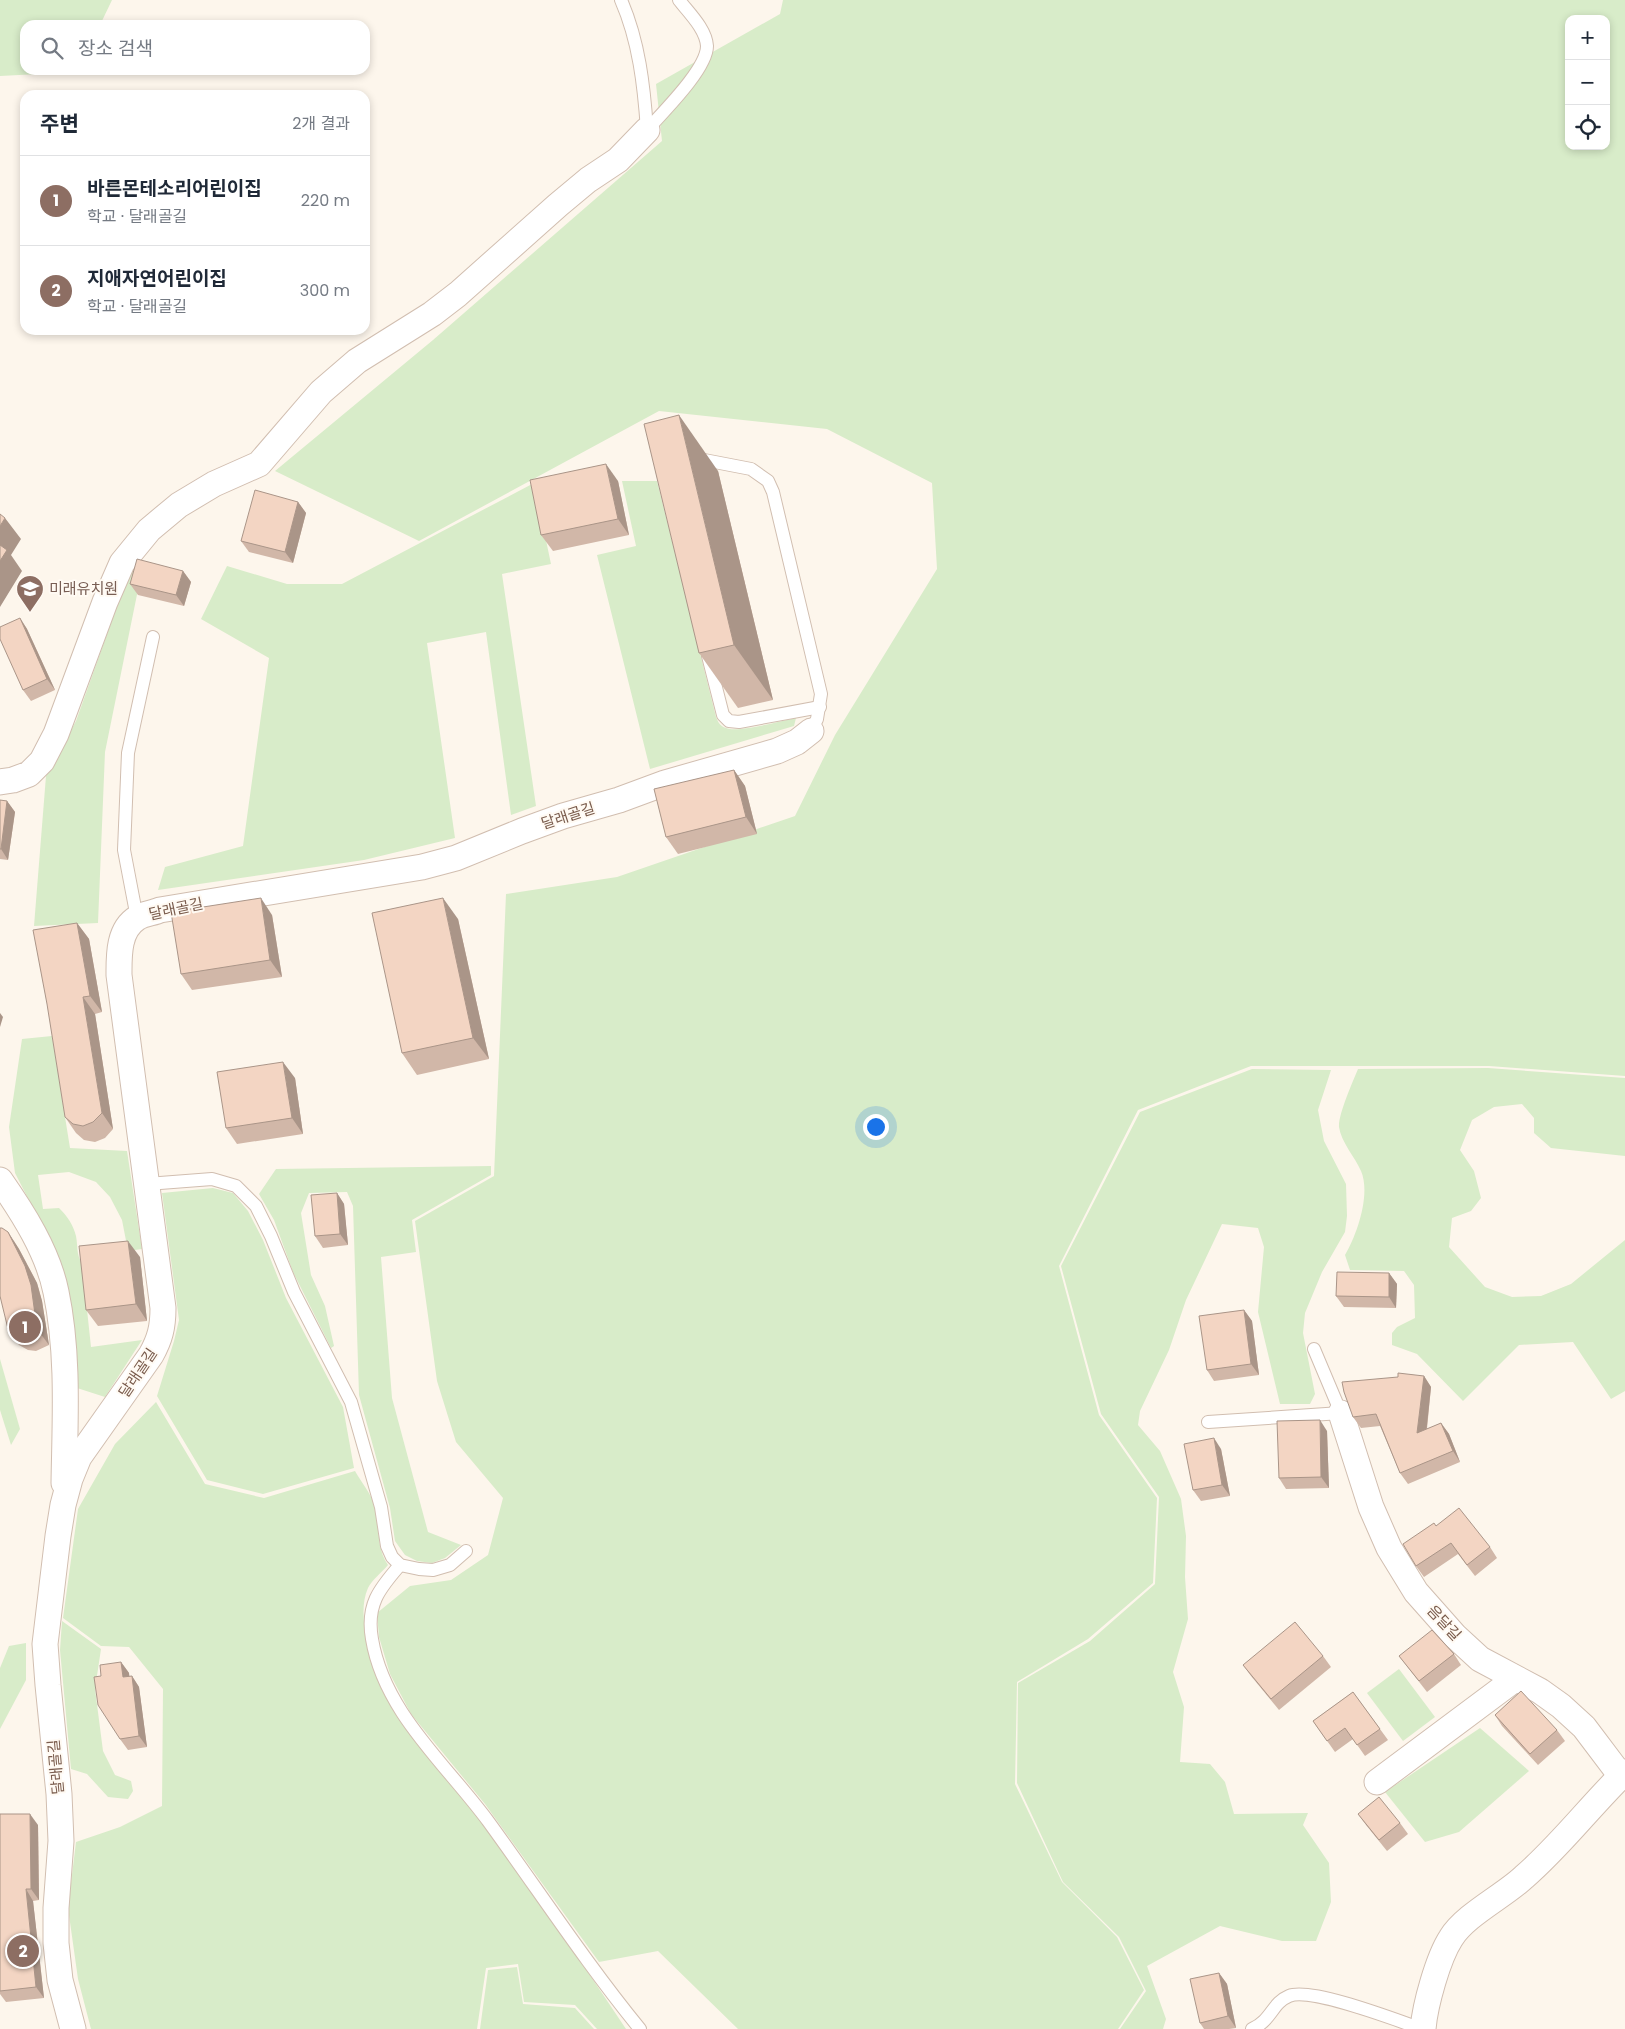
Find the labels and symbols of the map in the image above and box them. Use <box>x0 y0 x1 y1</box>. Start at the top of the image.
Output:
school or university icon: 미래유치원 <box>15 574 45 613</box>
place label: 미래유치원 <box>49 578 118 599</box>
street label: 달래골길 <box>538 797 597 834</box>
street label: 달래골길 <box>147 893 205 925</box>
your location <box>863 1114 889 1140</box>
pin: 1 <box>9 1308 41 1346</box>
street label: 달래골길 <box>113 1344 162 1401</box>
street label: 음달길 <box>1423 1600 1466 1645</box>
street label: 달래골길 <box>43 1739 68 1795</box>
pin: 2 <box>7 1932 39 1970</box>

